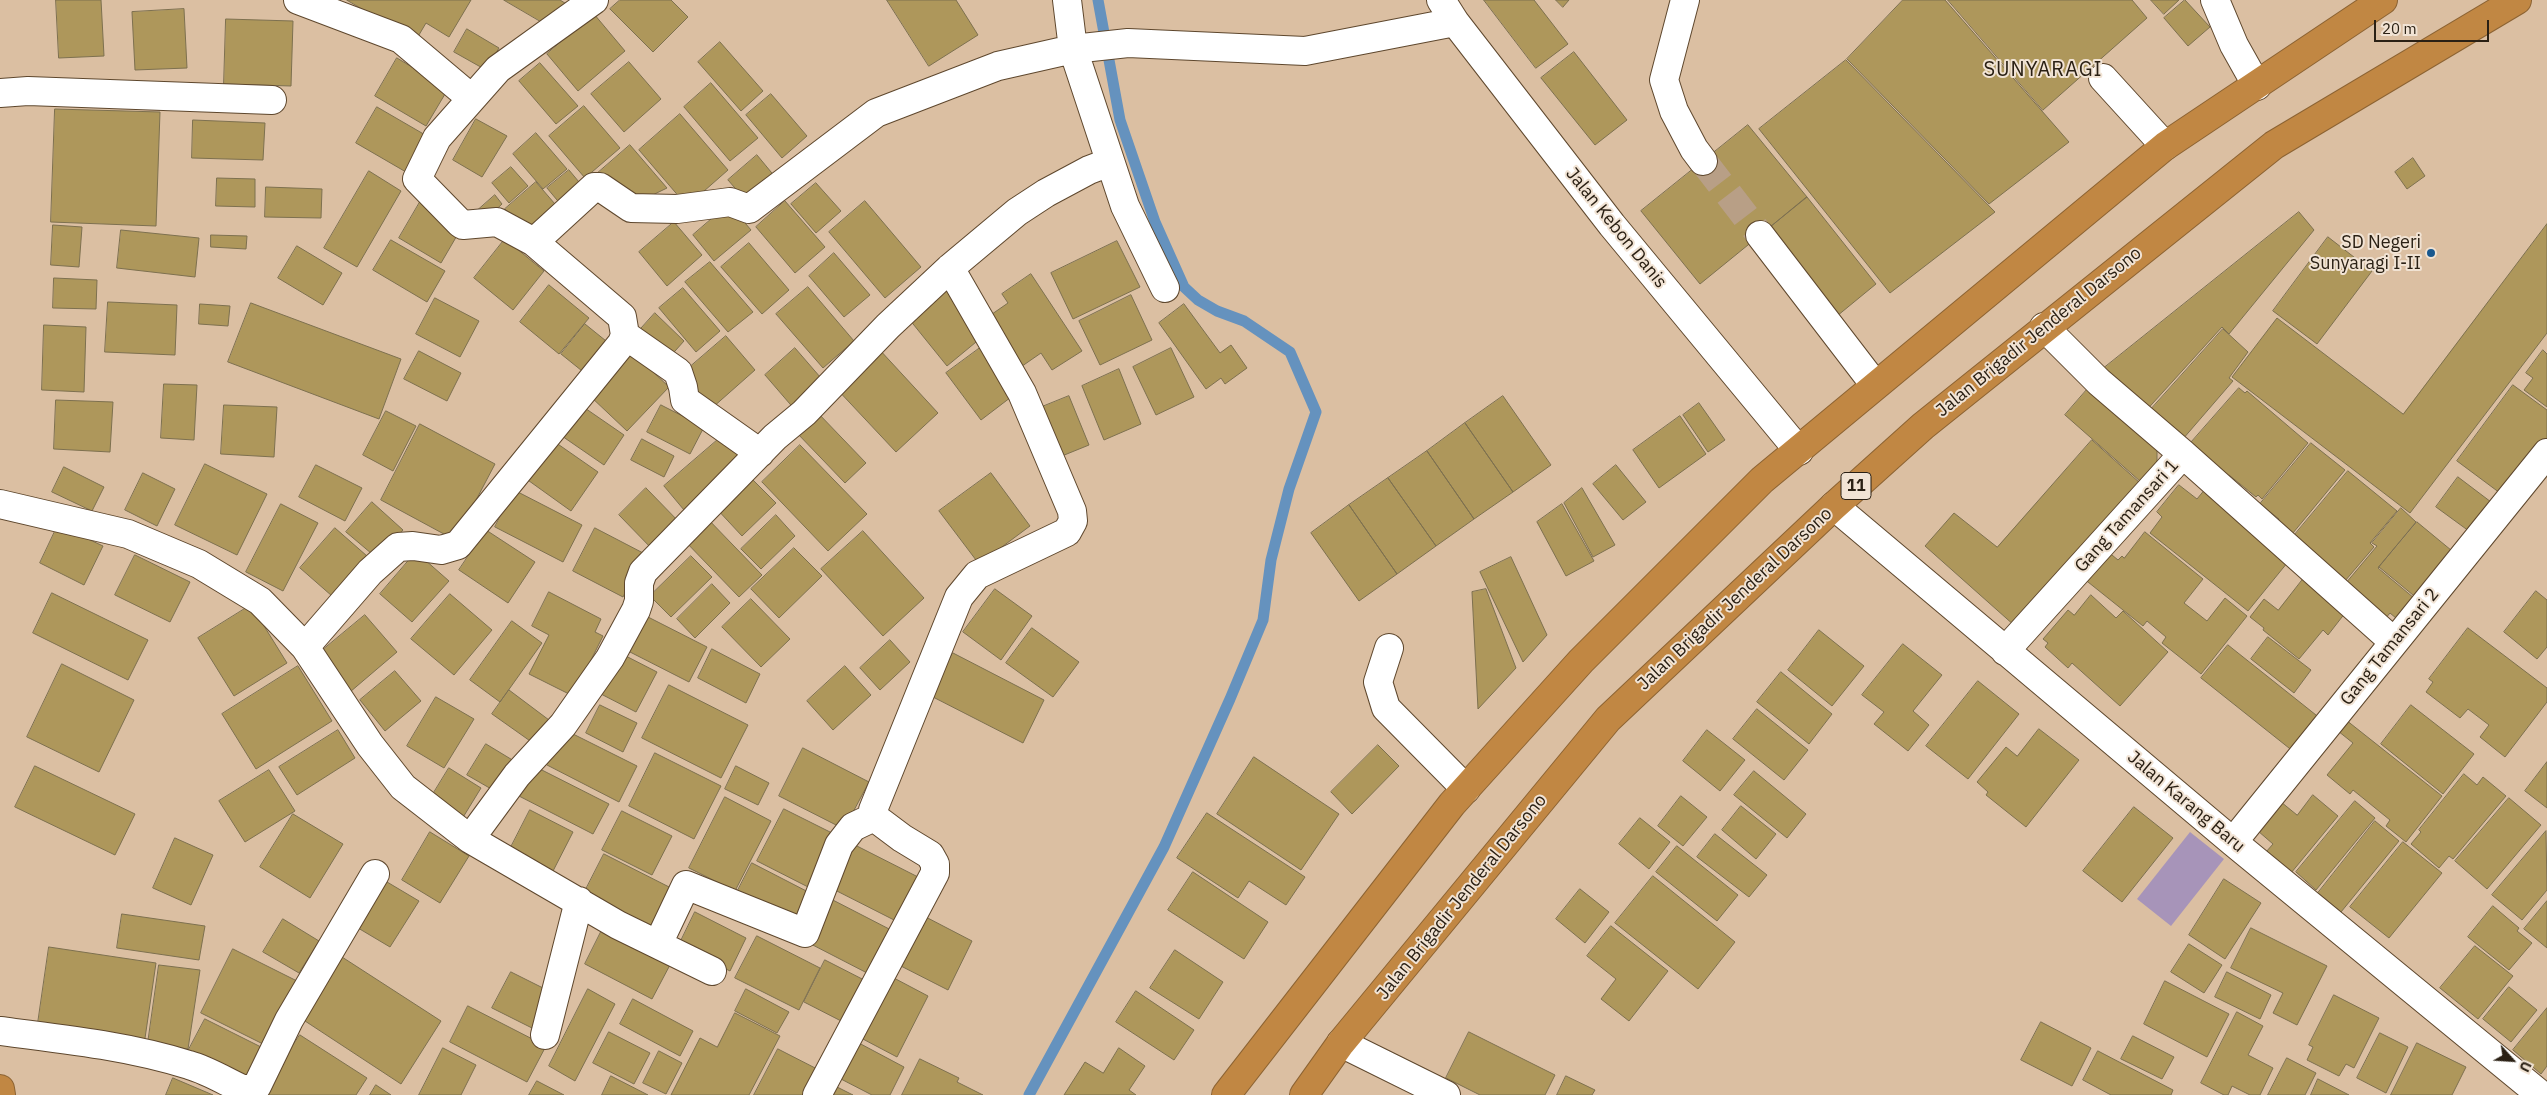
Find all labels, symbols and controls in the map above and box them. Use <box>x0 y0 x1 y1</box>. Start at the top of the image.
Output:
scale bar <box>2377 10 2492 42</box>
text: 20 m <box>2382 19 2417 38</box>
district label: SUNYARAGI <box>1982 58 2104 82</box>
street label: Jalan Kebon Danis <box>1561 163 1671 293</box>
place label: SD Negeri Sunyaragi I-II <box>2310 232 2421 274</box>
street label: Jalan Brigadir Jenderal Darsono <box>1932 242 2146 422</box>
marker: SD Negeri Sunyaragi I-II <box>2425 247 2437 259</box>
street label: Gang Tamansari 1 <box>2071 455 2183 577</box>
road number: 11 <box>1841 472 1871 500</box>
street label: Jalan Brigadir Jenderal Darsono <box>1633 503 1837 695</box>
street label: Gang Tamansari 2 <box>2336 584 2444 710</box>
street label: Jalan Karang Baru <box>2123 747 2249 857</box>
street label: Jalan Brigadir Jenderal Darsono <box>1372 790 1552 1004</box>
north arrow <box>2487 1035 2537 1085</box>
text: U <box>2515 1058 2536 1075</box>

